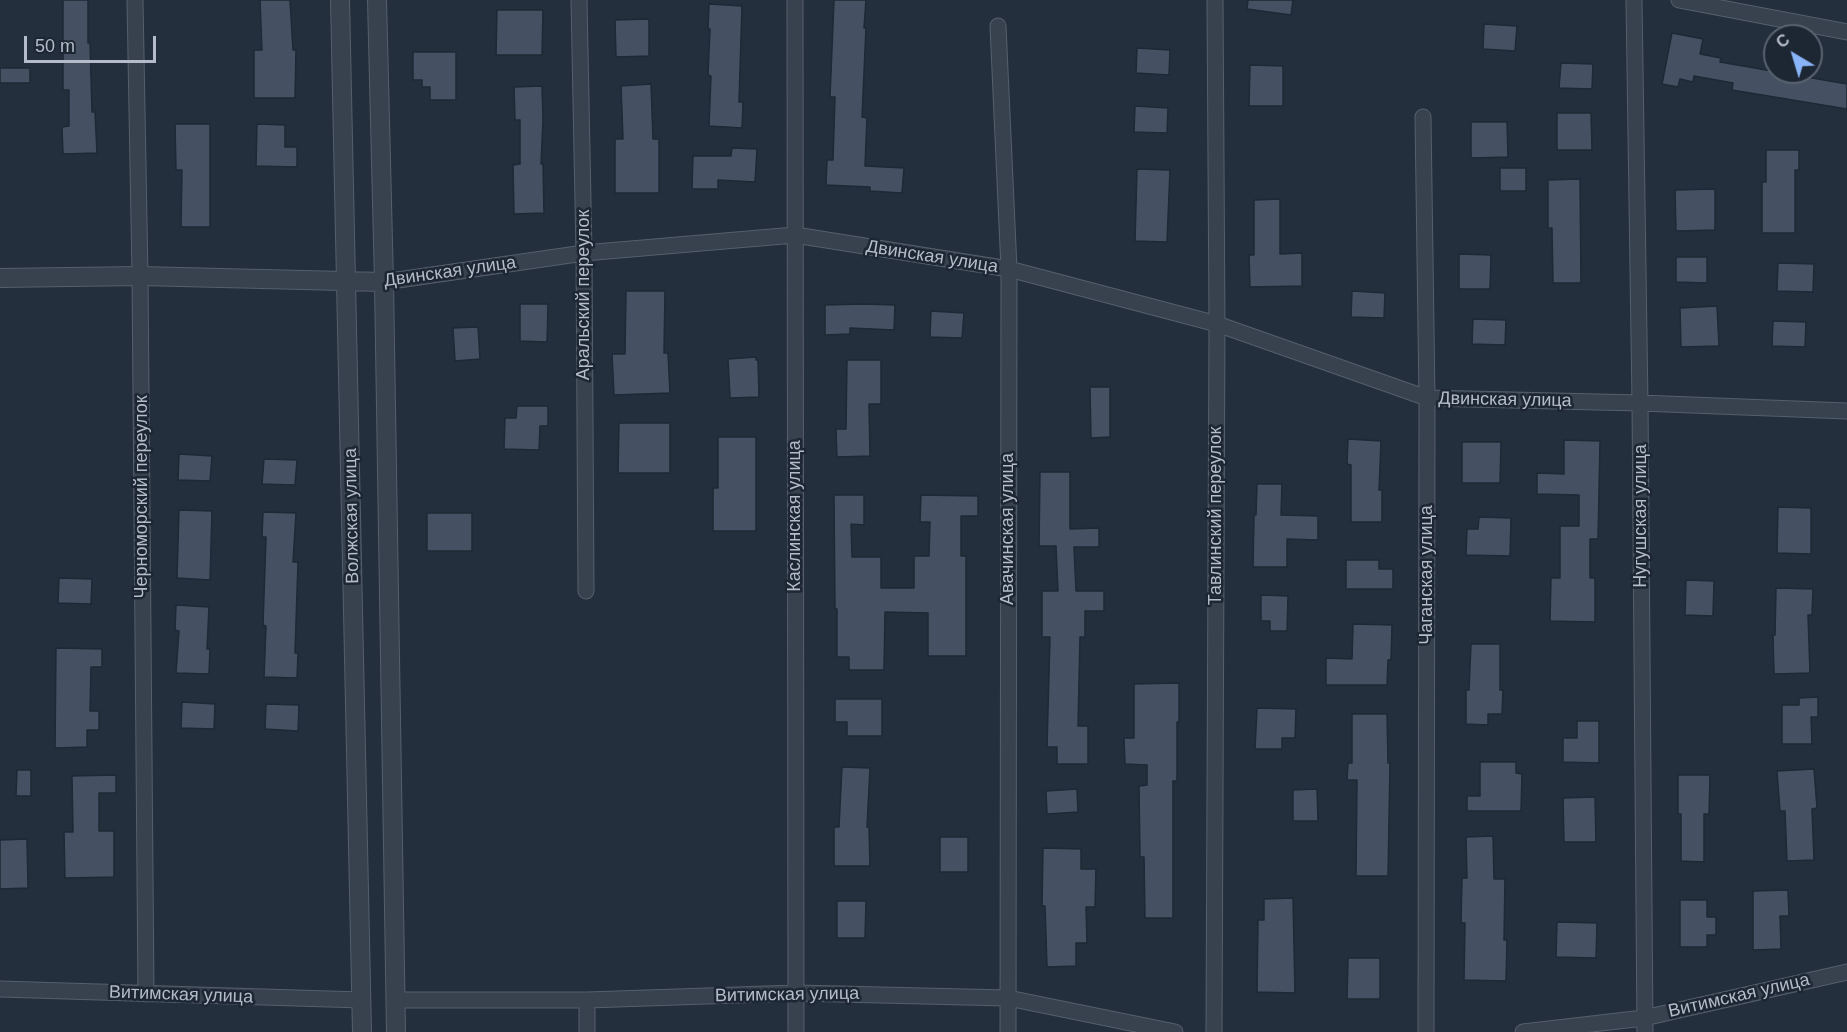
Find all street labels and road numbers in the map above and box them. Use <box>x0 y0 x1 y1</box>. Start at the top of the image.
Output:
street label: Аральский переулок <box>573 210 595 380</box>
street label: Двинская улица <box>865 236 999 278</box>
street label: Двинская улица <box>383 252 517 292</box>
street label: Двинская улица <box>1438 388 1572 412</box>
street label: Черноморский переулок <box>131 395 153 599</box>
street label: Тавлинский переулок <box>1205 427 1227 605</box>
street label: Каслинская улица <box>784 440 806 592</box>
street label: Нугушская улица <box>1630 444 1652 588</box>
street label: Волжская улица <box>340 448 364 584</box>
street label: Авачинская улица <box>997 453 1019 605</box>
street label: Чаганская улица <box>1416 505 1438 645</box>
street label: Витимская улица <box>1666 969 1812 1023</box>
street label: Витимская улица <box>109 982 253 1008</box>
street label: Витимская улица <box>715 983 859 1007</box>

